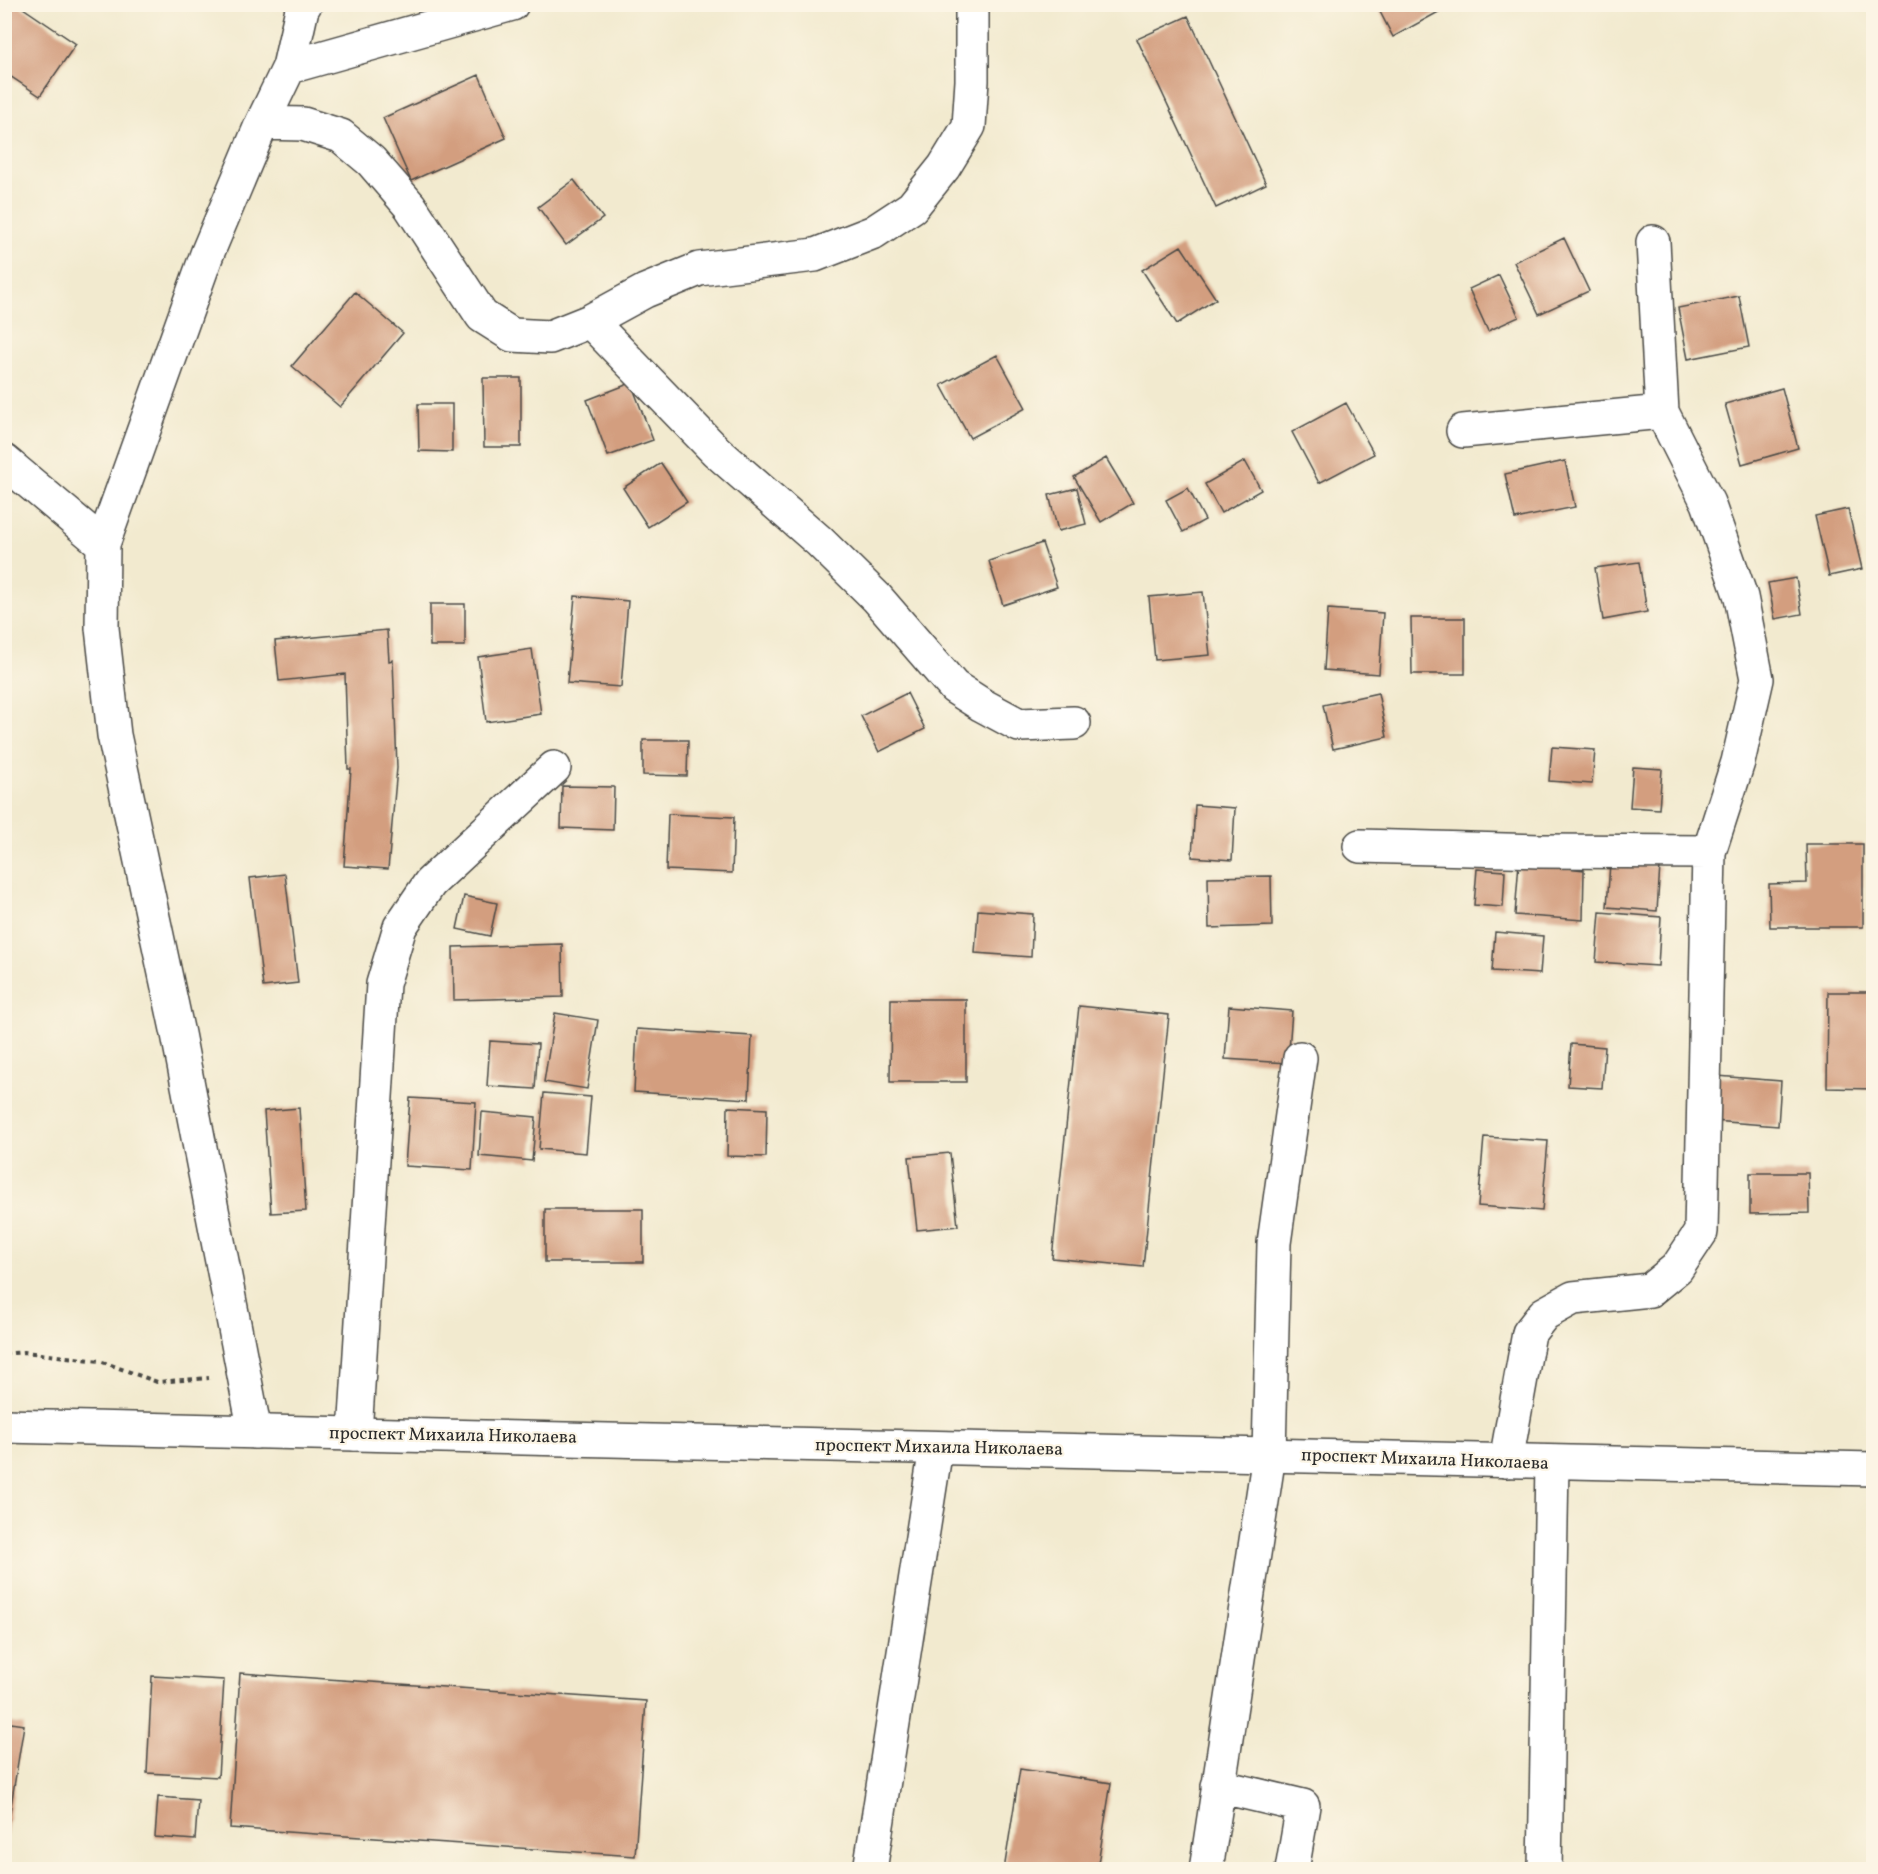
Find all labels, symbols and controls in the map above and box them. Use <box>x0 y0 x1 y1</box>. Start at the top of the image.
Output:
street label: проспект Михаила Николаева <box>329 1421 577 1451</box>
street label: проспект Михаила Николаева <box>815 1433 1063 1463</box>
street label: проспект Михаила Николаева <box>1301 1443 1549 1477</box>

